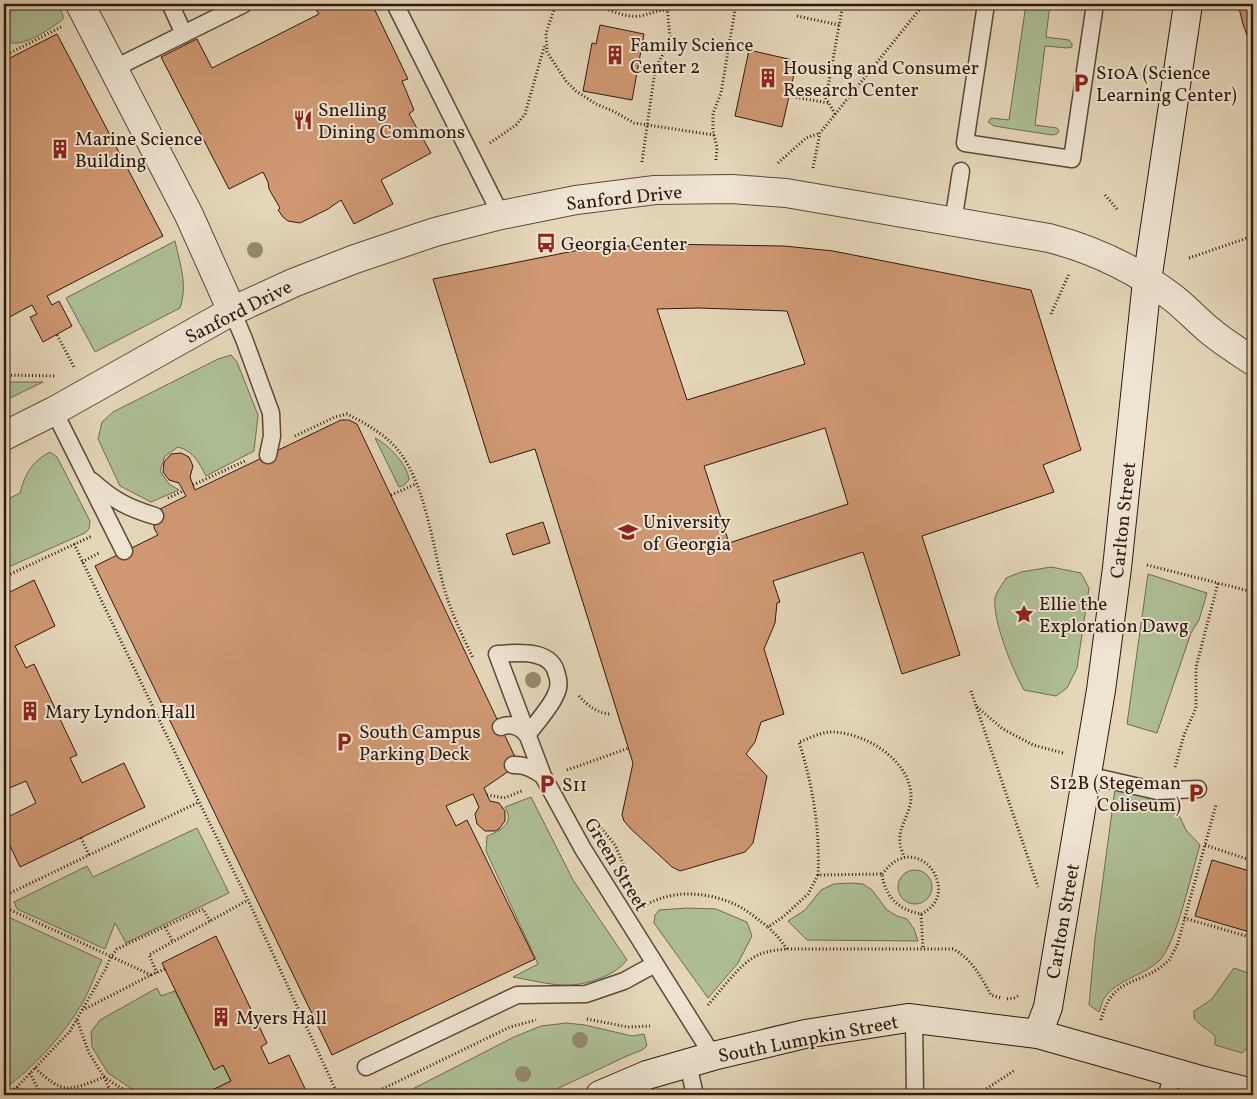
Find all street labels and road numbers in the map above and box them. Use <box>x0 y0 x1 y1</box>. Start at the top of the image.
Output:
street label: Sanford Drive <box>565 180 684 218</box>
street label: Sanford Drive <box>181 275 297 351</box>
street label: Carlton Street <box>1105 460 1143 580</box>
street label: Green Street <box>577 813 654 917</box>
street label: Carlton Street <box>1041 861 1087 981</box>
street label: South Lumpkin Street <box>716 1010 901 1070</box>

